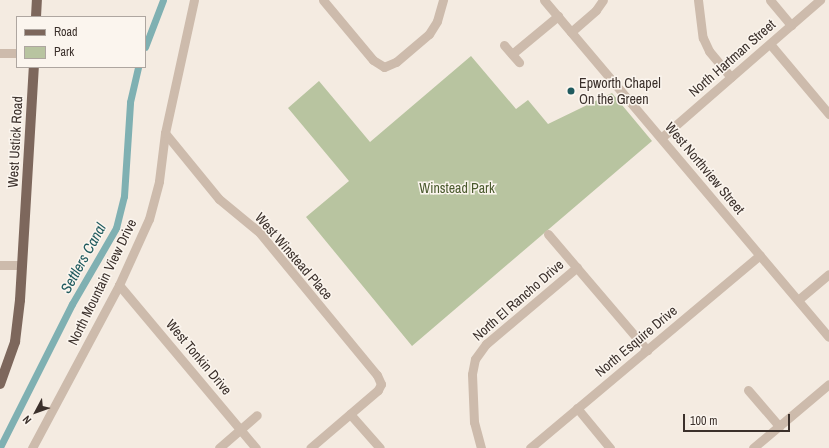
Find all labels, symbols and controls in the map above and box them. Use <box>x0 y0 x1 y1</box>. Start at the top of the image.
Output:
legend <box>16 16 146 68</box>
street label: North Hartman Street <box>685 16 779 100</box>
text: Road <box>54 24 78 40</box>
text: Park <box>54 44 74 60</box>
place label: Epworth Chapel On the Green <box>579 75 661 108</box>
marker: Epworth Chapel On the Green <box>566 86 576 96</box>
street label: West Ustick Road <box>4 96 26 188</box>
street label: West Northview Street <box>662 119 748 217</box>
park label: Winstead Park <box>419 180 495 196</box>
street label: West Winstead Place <box>252 209 336 303</box>
street label: North Mountain View Drive <box>64 216 140 348</box>
water label: Settlers Canal <box>56 220 110 296</box>
street label: North El Rancho Drive <box>469 256 567 344</box>
street label: North Esquire Drive <box>592 302 680 380</box>
street label: West Tonkin Drive <box>162 316 236 398</box>
north arrow <box>16 392 56 432</box>
scale bar <box>685 406 792 432</box>
text: N <box>20 413 34 427</box>
text: 100 m <box>690 413 717 429</box>

